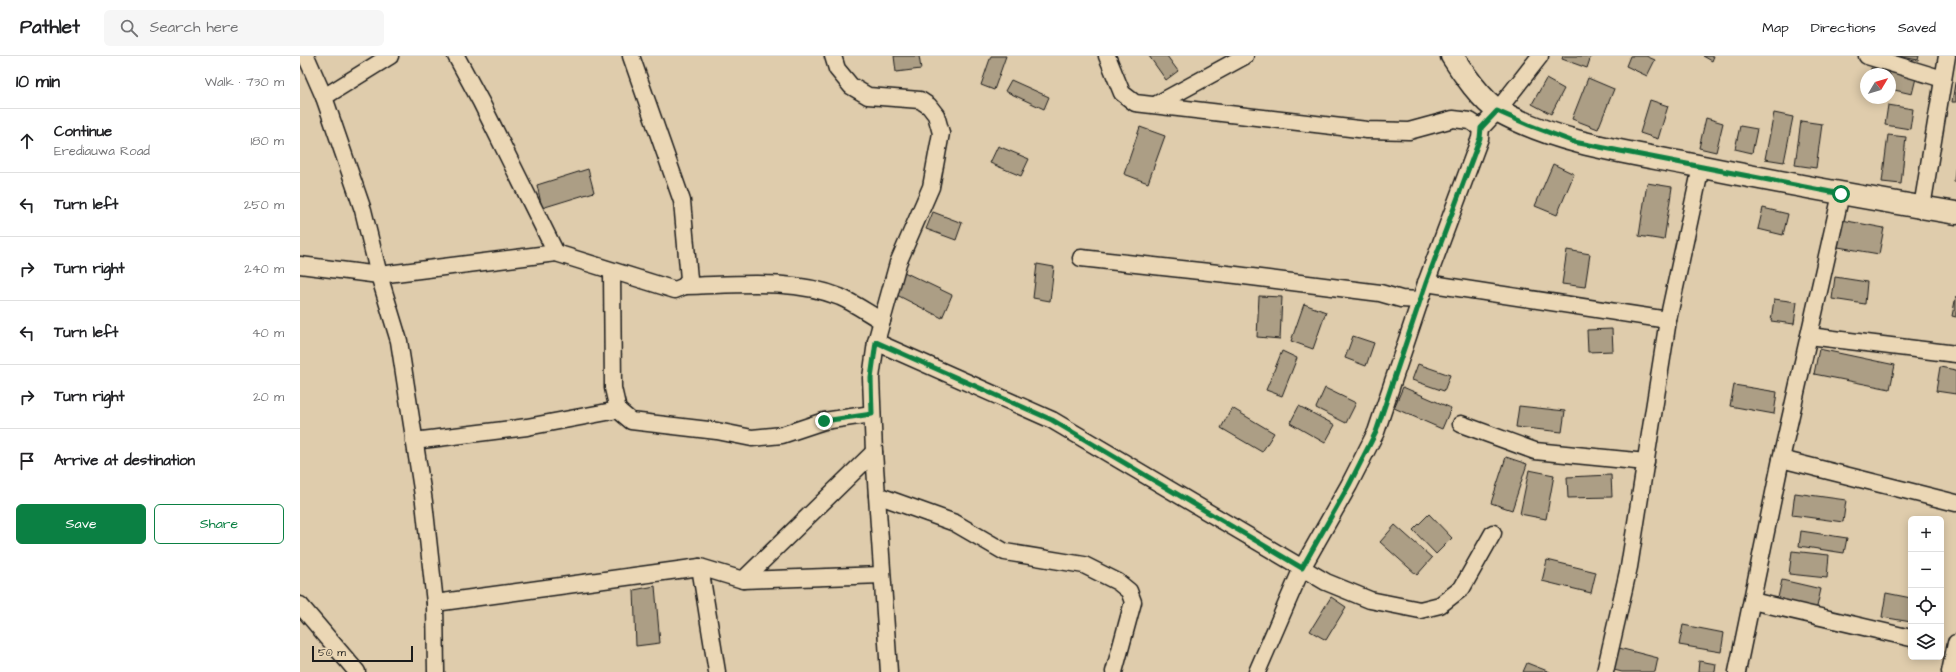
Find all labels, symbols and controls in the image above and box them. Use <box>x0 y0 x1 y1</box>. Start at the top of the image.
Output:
search box <box>104 10 384 46</box>
text: Pathlet <box>20 14 80 41</box>
icon: search <box>118 17 140 39</box>
text: Search here <box>150 17 238 38</box>
text: Map <box>1762 18 1789 38</box>
text: Directions <box>1811 18 1876 38</box>
text: Saved <box>1898 18 1936 38</box>
north arrow <box>1860 68 1896 104</box>
text: 10 min <box>16 70 60 94</box>
text: Walk · 730 m <box>205 73 284 91</box>
text: Continue <box>54 121 112 142</box>
icon: ahead <box>16 130 38 152</box>
text: 180 m <box>250 132 284 150</box>
text: Erediauwa Road <box>54 142 150 160</box>
route start <box>1832 185 1850 203</box>
icon: left <box>16 194 38 216</box>
text: Turn left <box>54 194 118 215</box>
text: 250 m <box>244 196 284 214</box>
icon: right <box>16 258 38 280</box>
text: Turn right <box>54 258 125 279</box>
text: 240 m <box>244 260 284 278</box>
icon: left <box>16 322 38 344</box>
text: Turn left <box>54 322 118 343</box>
text: 40 m <box>252 324 284 342</box>
icon: right <box>16 386 38 408</box>
text: Turn right <box>54 386 125 407</box>
text: 20 m <box>253 388 284 406</box>
route end <box>815 412 833 430</box>
icon: arrive <box>16 450 38 472</box>
text: Arrive at destination <box>54 450 195 471</box>
button: Save <box>16 504 146 544</box>
button: Share <box>154 504 284 544</box>
map controls <box>1908 516 1944 660</box>
button: + <box>1908 516 1944 552</box>
button: − <box>1908 552 1944 588</box>
button: locate <box>1908 588 1944 624</box>
button: layers <box>1908 624 1944 660</box>
scale bar <box>312 644 413 663</box>
text: 50 m <box>318 645 346 660</box>

